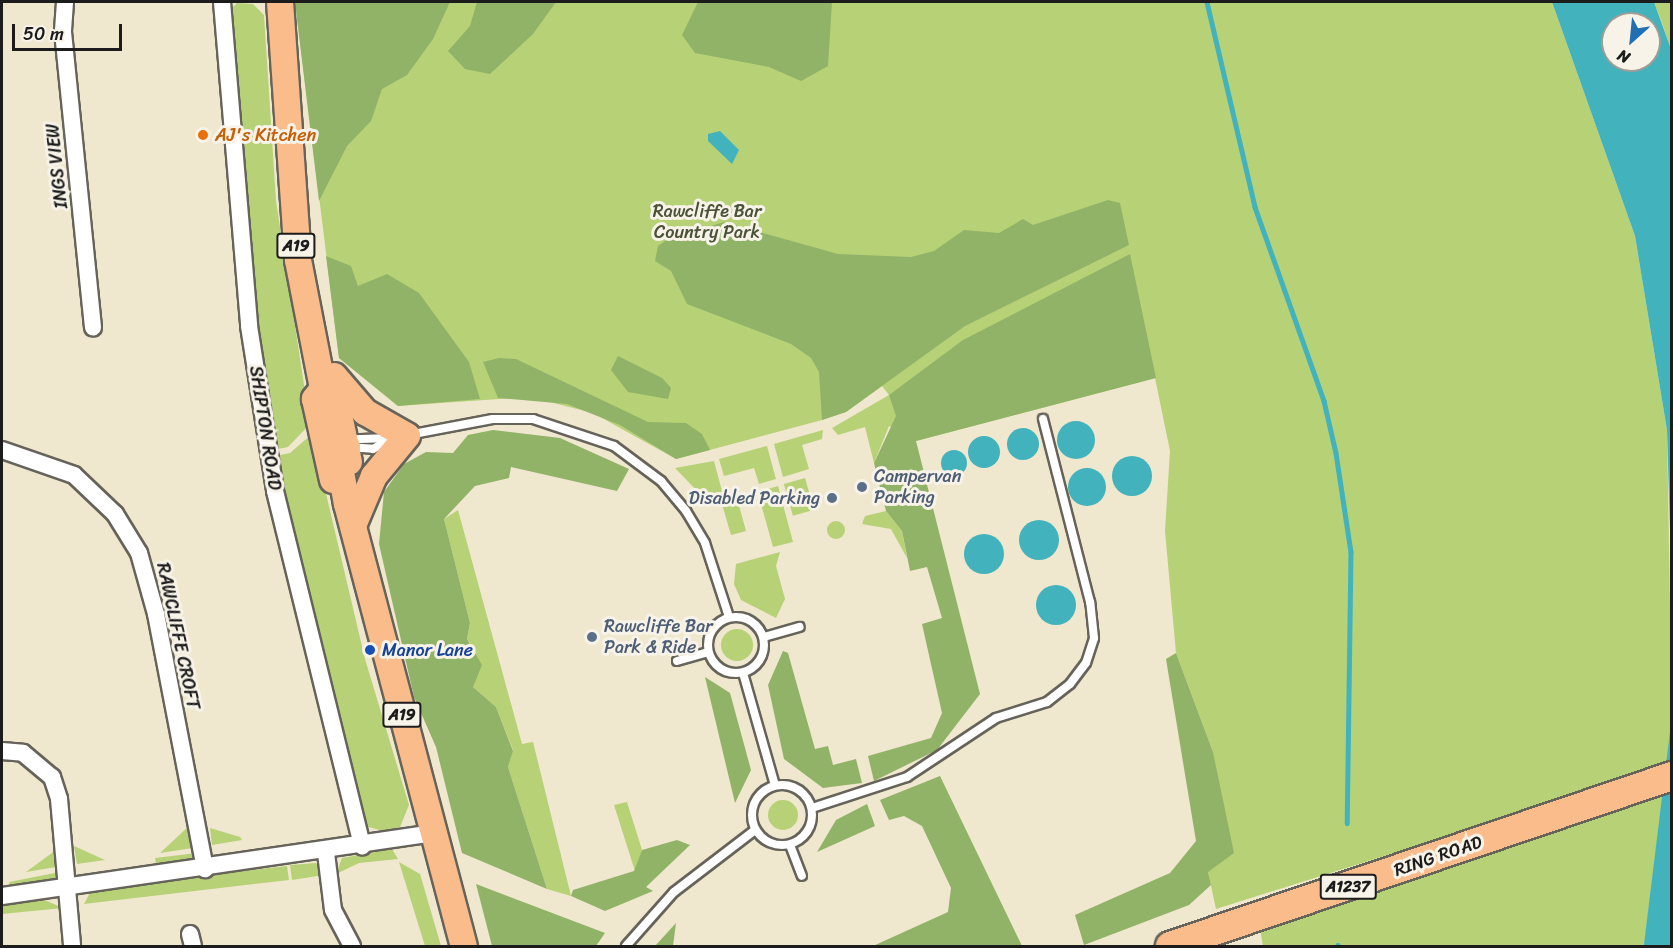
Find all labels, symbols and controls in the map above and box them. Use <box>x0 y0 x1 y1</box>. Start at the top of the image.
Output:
scale bar <box>15 12 124 50</box>
north arrow <box>1601 12 1661 72</box>
text: 50 m <box>23 18 64 50</box>
text: N <box>1612 41 1635 72</box>
street label: INGS VIEW <box>42 122 72 210</box>
place label: AJ's Kitchen <box>215 124 316 146</box>
marker: AJ's Kitchen <box>196 128 210 142</box>
park label: Rawcliffe Bar Country Park <box>653 201 761 244</box>
road number: A19 <box>275 233 317 259</box>
street label: SHIPTON ROAD <box>245 364 285 492</box>
place label: Campervan Parking <box>874 466 961 508</box>
marker: Campervan Parking <box>855 480 869 494</box>
place label: Disabled Parking <box>689 487 820 509</box>
marker: Disabled Parking <box>825 491 839 505</box>
street label: RAWCLIFFE CROFT <box>152 561 204 711</box>
place label: Rawcliffe Bar Park & Ride <box>604 616 713 658</box>
marker: Rawcliffe Bar Park & Ride <box>585 630 599 644</box>
place label: Manor Lane <box>382 639 473 661</box>
marker: Manor Lane <box>363 643 377 657</box>
road number: A19 <box>381 702 423 728</box>
street label: RING ROAD <box>1391 831 1485 881</box>
road number: A1237 <box>1320 874 1376 900</box>

